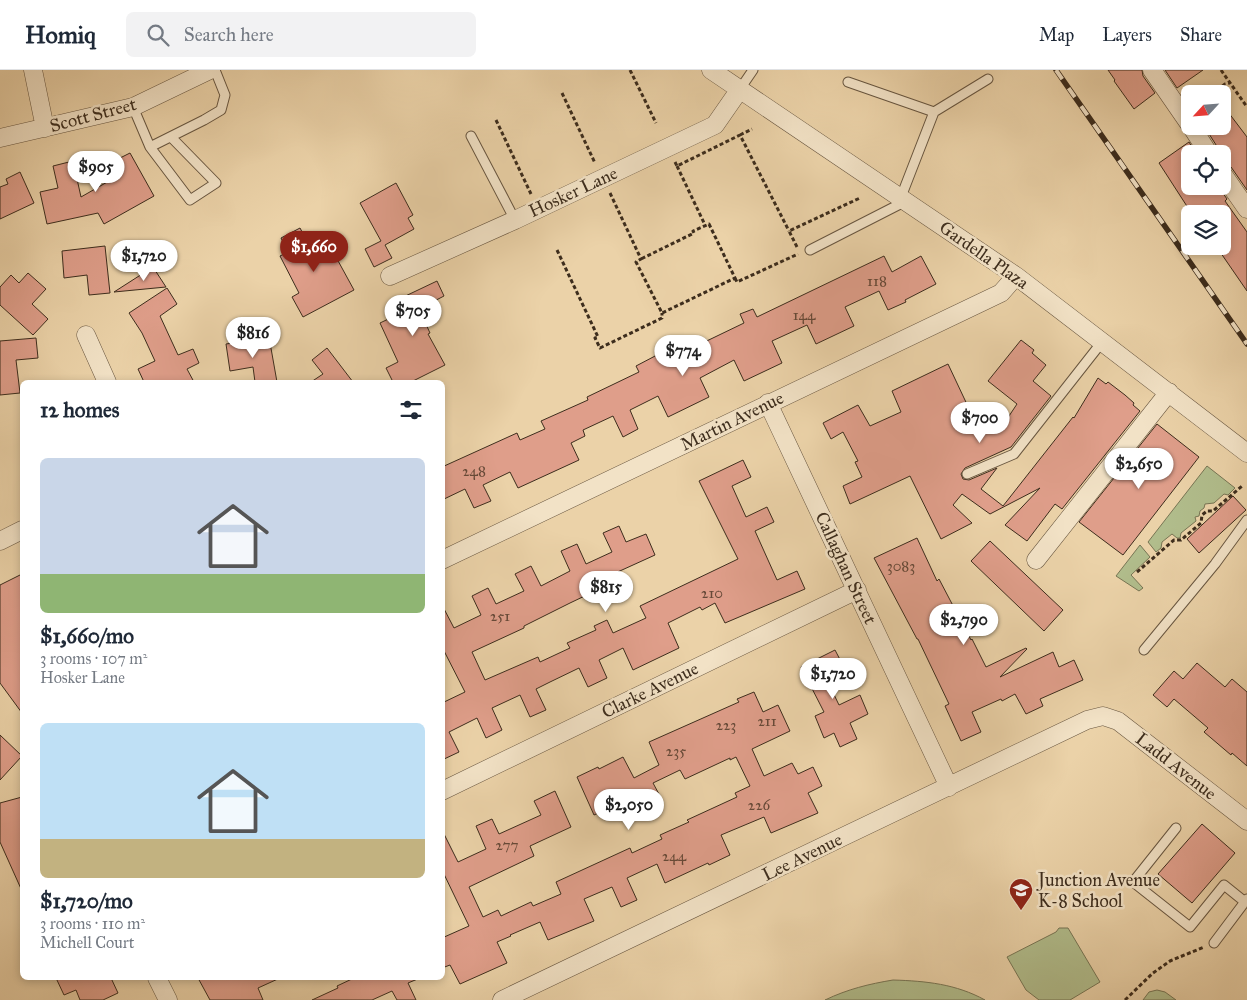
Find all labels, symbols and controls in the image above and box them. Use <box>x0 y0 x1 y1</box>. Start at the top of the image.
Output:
search box <box>126 12 476 57</box>
text: Homiq <box>25 20 96 50</box>
icon: search <box>144 21 172 49</box>
text: Search here <box>184 23 274 46</box>
text: Map <box>1039 24 1074 46</box>
text: Layers <box>1102 24 1152 46</box>
text: Share <box>1180 24 1222 46</box>
north arrow <box>1181 85 1231 135</box>
map controls <box>1181 85 1231 255</box>
street label: Scott Street <box>47 93 139 137</box>
button: locate <box>1181 145 1231 195</box>
pin: $905 <box>66 150 126 193</box>
text: $905 <box>79 157 113 176</box>
street label: Hosker Lane <box>525 162 621 222</box>
button: layers <box>1181 205 1231 255</box>
street label: Gardella Plaza <box>935 216 1033 294</box>
pin: $1,660 <box>273 230 355 273</box>
text: $1,660 <box>291 237 337 256</box>
pin: $1,720 <box>103 240 185 282</box>
text: $1,720 <box>122 246 166 265</box>
house number: 118 <box>867 272 887 290</box>
pin: $705 <box>383 294 443 337</box>
text: $705 <box>396 301 430 320</box>
house number: 144 <box>793 306 816 324</box>
pin: $816 <box>223 316 283 359</box>
text: $816 <box>237 323 269 342</box>
pin: $774 <box>653 334 713 377</box>
text: $774 <box>665 341 701 360</box>
street label: Martin Avenue <box>677 387 787 455</box>
icon: filters <box>397 396 425 424</box>
text: 12 homes <box>40 397 119 423</box>
pin: $700 <box>950 402 1010 444</box>
text: $700 <box>962 408 998 427</box>
pin: $2,650 <box>1098 448 1180 490</box>
text: $2,650 <box>1116 454 1162 473</box>
house number: 248 <box>462 462 486 480</box>
icon: home <box>188 491 278 581</box>
street label: Callaghan Street <box>809 508 882 629</box>
house number: 3083 <box>887 557 915 575</box>
pin: $815 <box>576 570 636 613</box>
text: $815 <box>590 577 622 596</box>
house number: 210 <box>701 584 723 602</box>
pin: $2,790 <box>923 604 1005 646</box>
house number: 251 <box>490 607 510 625</box>
text: $2,790 <box>940 610 988 629</box>
text: $1,660/mo <box>40 623 134 649</box>
text: 3 rooms · 107 m² <box>40 649 147 668</box>
street label: Clarke Avenue <box>598 657 702 723</box>
pin: $1,720 <box>792 658 874 700</box>
text: $1,720 <box>811 664 855 683</box>
text: Hosker Lane <box>40 668 125 687</box>
house number: 211 <box>757 712 777 730</box>
house number: 223 <box>716 716 736 734</box>
street label: Ladd Avenue <box>1131 728 1221 804</box>
house number: 235 <box>666 742 686 760</box>
icon: home <box>188 756 278 846</box>
pin: $2,050 <box>588 788 670 831</box>
text: $2,050 <box>605 795 653 814</box>
house number: 226 <box>748 796 772 814</box>
street label: Lee Avenue <box>758 828 846 886</box>
house number: 277 <box>495 836 519 854</box>
house number: 244 <box>662 847 687 865</box>
place label: Junction Avenue K-8 School <box>1036 869 1160 912</box>
school or university icon: Junction Avenue K-8 School <box>1008 877 1034 911</box>
text: $1,720/mo <box>40 888 133 914</box>
text: 3 rooms · 110 m² <box>40 914 145 933</box>
text: Michell Court <box>40 933 134 952</box>

